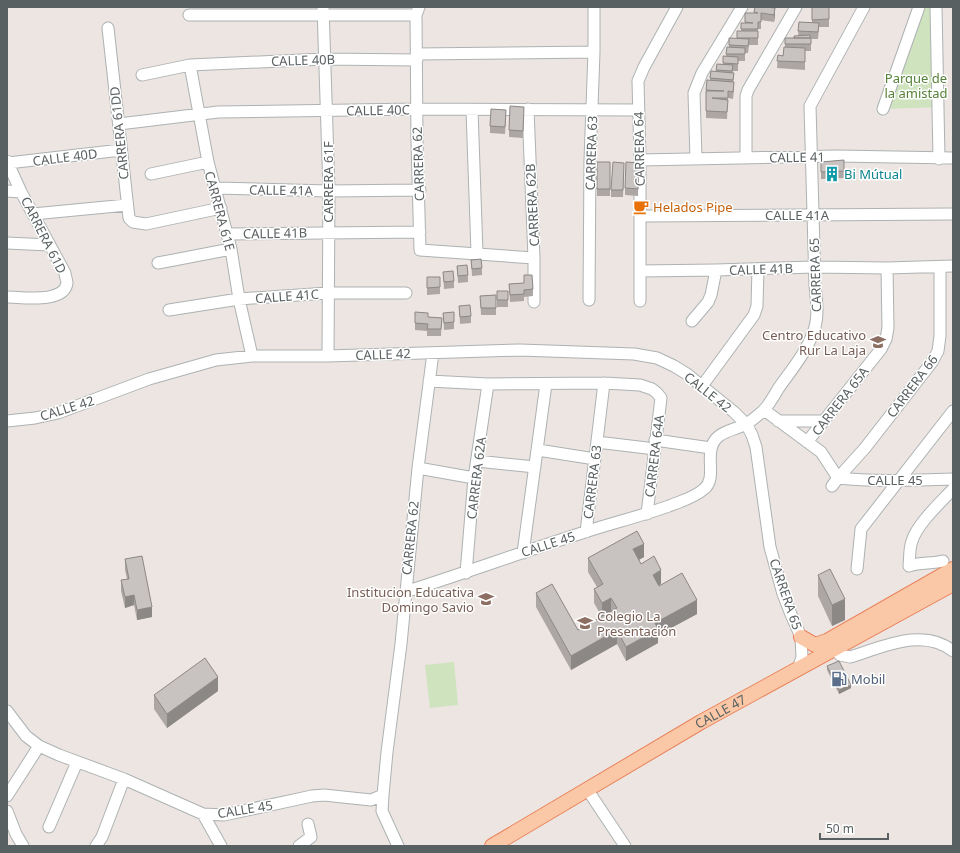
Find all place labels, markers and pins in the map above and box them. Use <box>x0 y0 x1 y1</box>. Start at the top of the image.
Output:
building icon: Bi Mútual <box>823 165 841 183</box>
place label: Bi Mútual <box>844 165 902 183</box>
cafe icon: Helados Pipe <box>632 198 650 216</box>
place label: Helados Pipe <box>653 198 733 216</box>
place label: Centro Educativo Rur La Laja <box>762 326 866 359</box>
school or university icon: Centro Educativo Rur La Laja <box>869 333 887 351</box>
place label: Institucion Educativa Domingo Savio <box>347 583 474 616</box>
school or university icon: Institucion Educativa Domingo Savio <box>477 590 495 608</box>
place label: Colegio La Presentación <box>597 607 676 640</box>
school or university icon: Colegio La Presentación <box>576 614 594 632</box>
fuel station icon: Mobil <box>830 670 848 688</box>
place label: Mobil <box>851 670 885 688</box>

